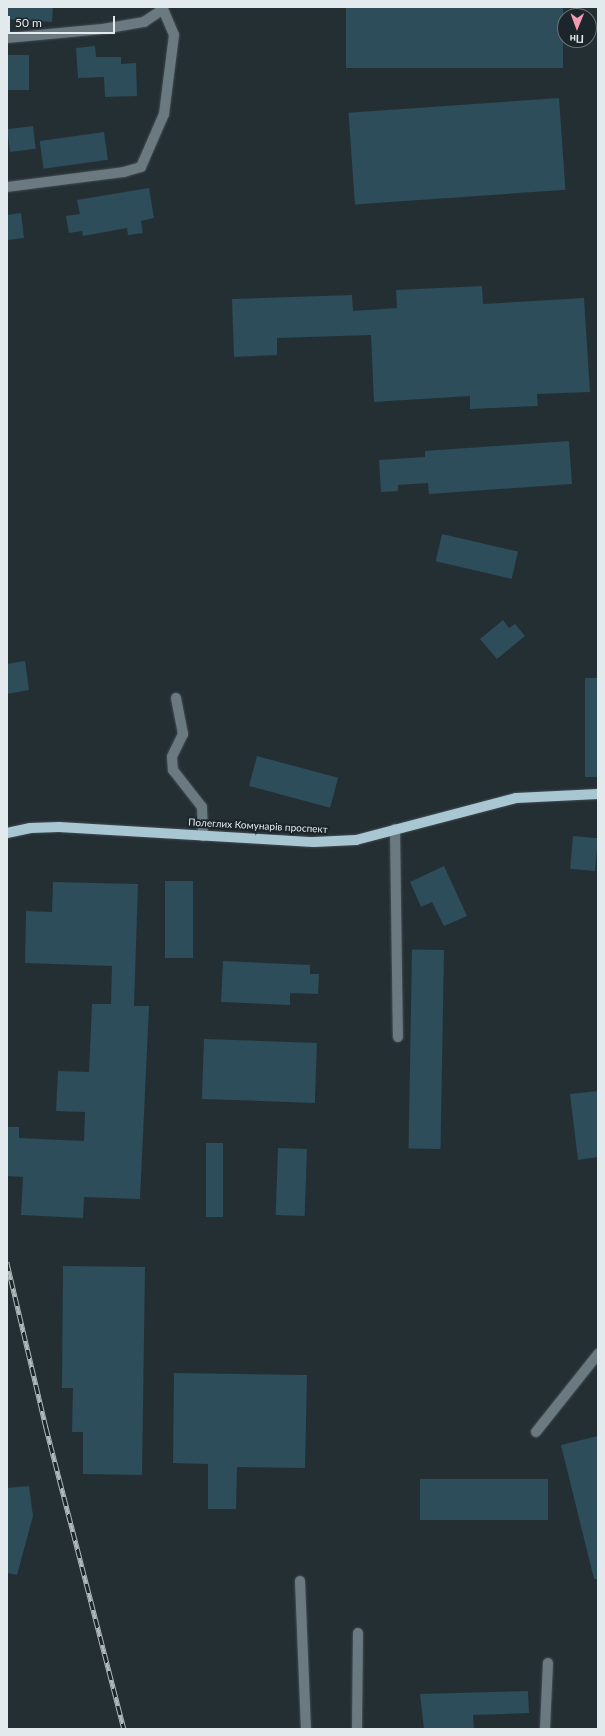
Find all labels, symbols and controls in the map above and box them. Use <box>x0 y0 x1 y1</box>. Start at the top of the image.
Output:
scale bar <box>10 8 117 34</box>
north arrow <box>557 8 597 48</box>
text: 50 m <box>15 15 42 30</box>
text: Пн <box>569 33 584 46</box>
street label: Полеглих Комунарів проспект <box>188 816 328 836</box>

